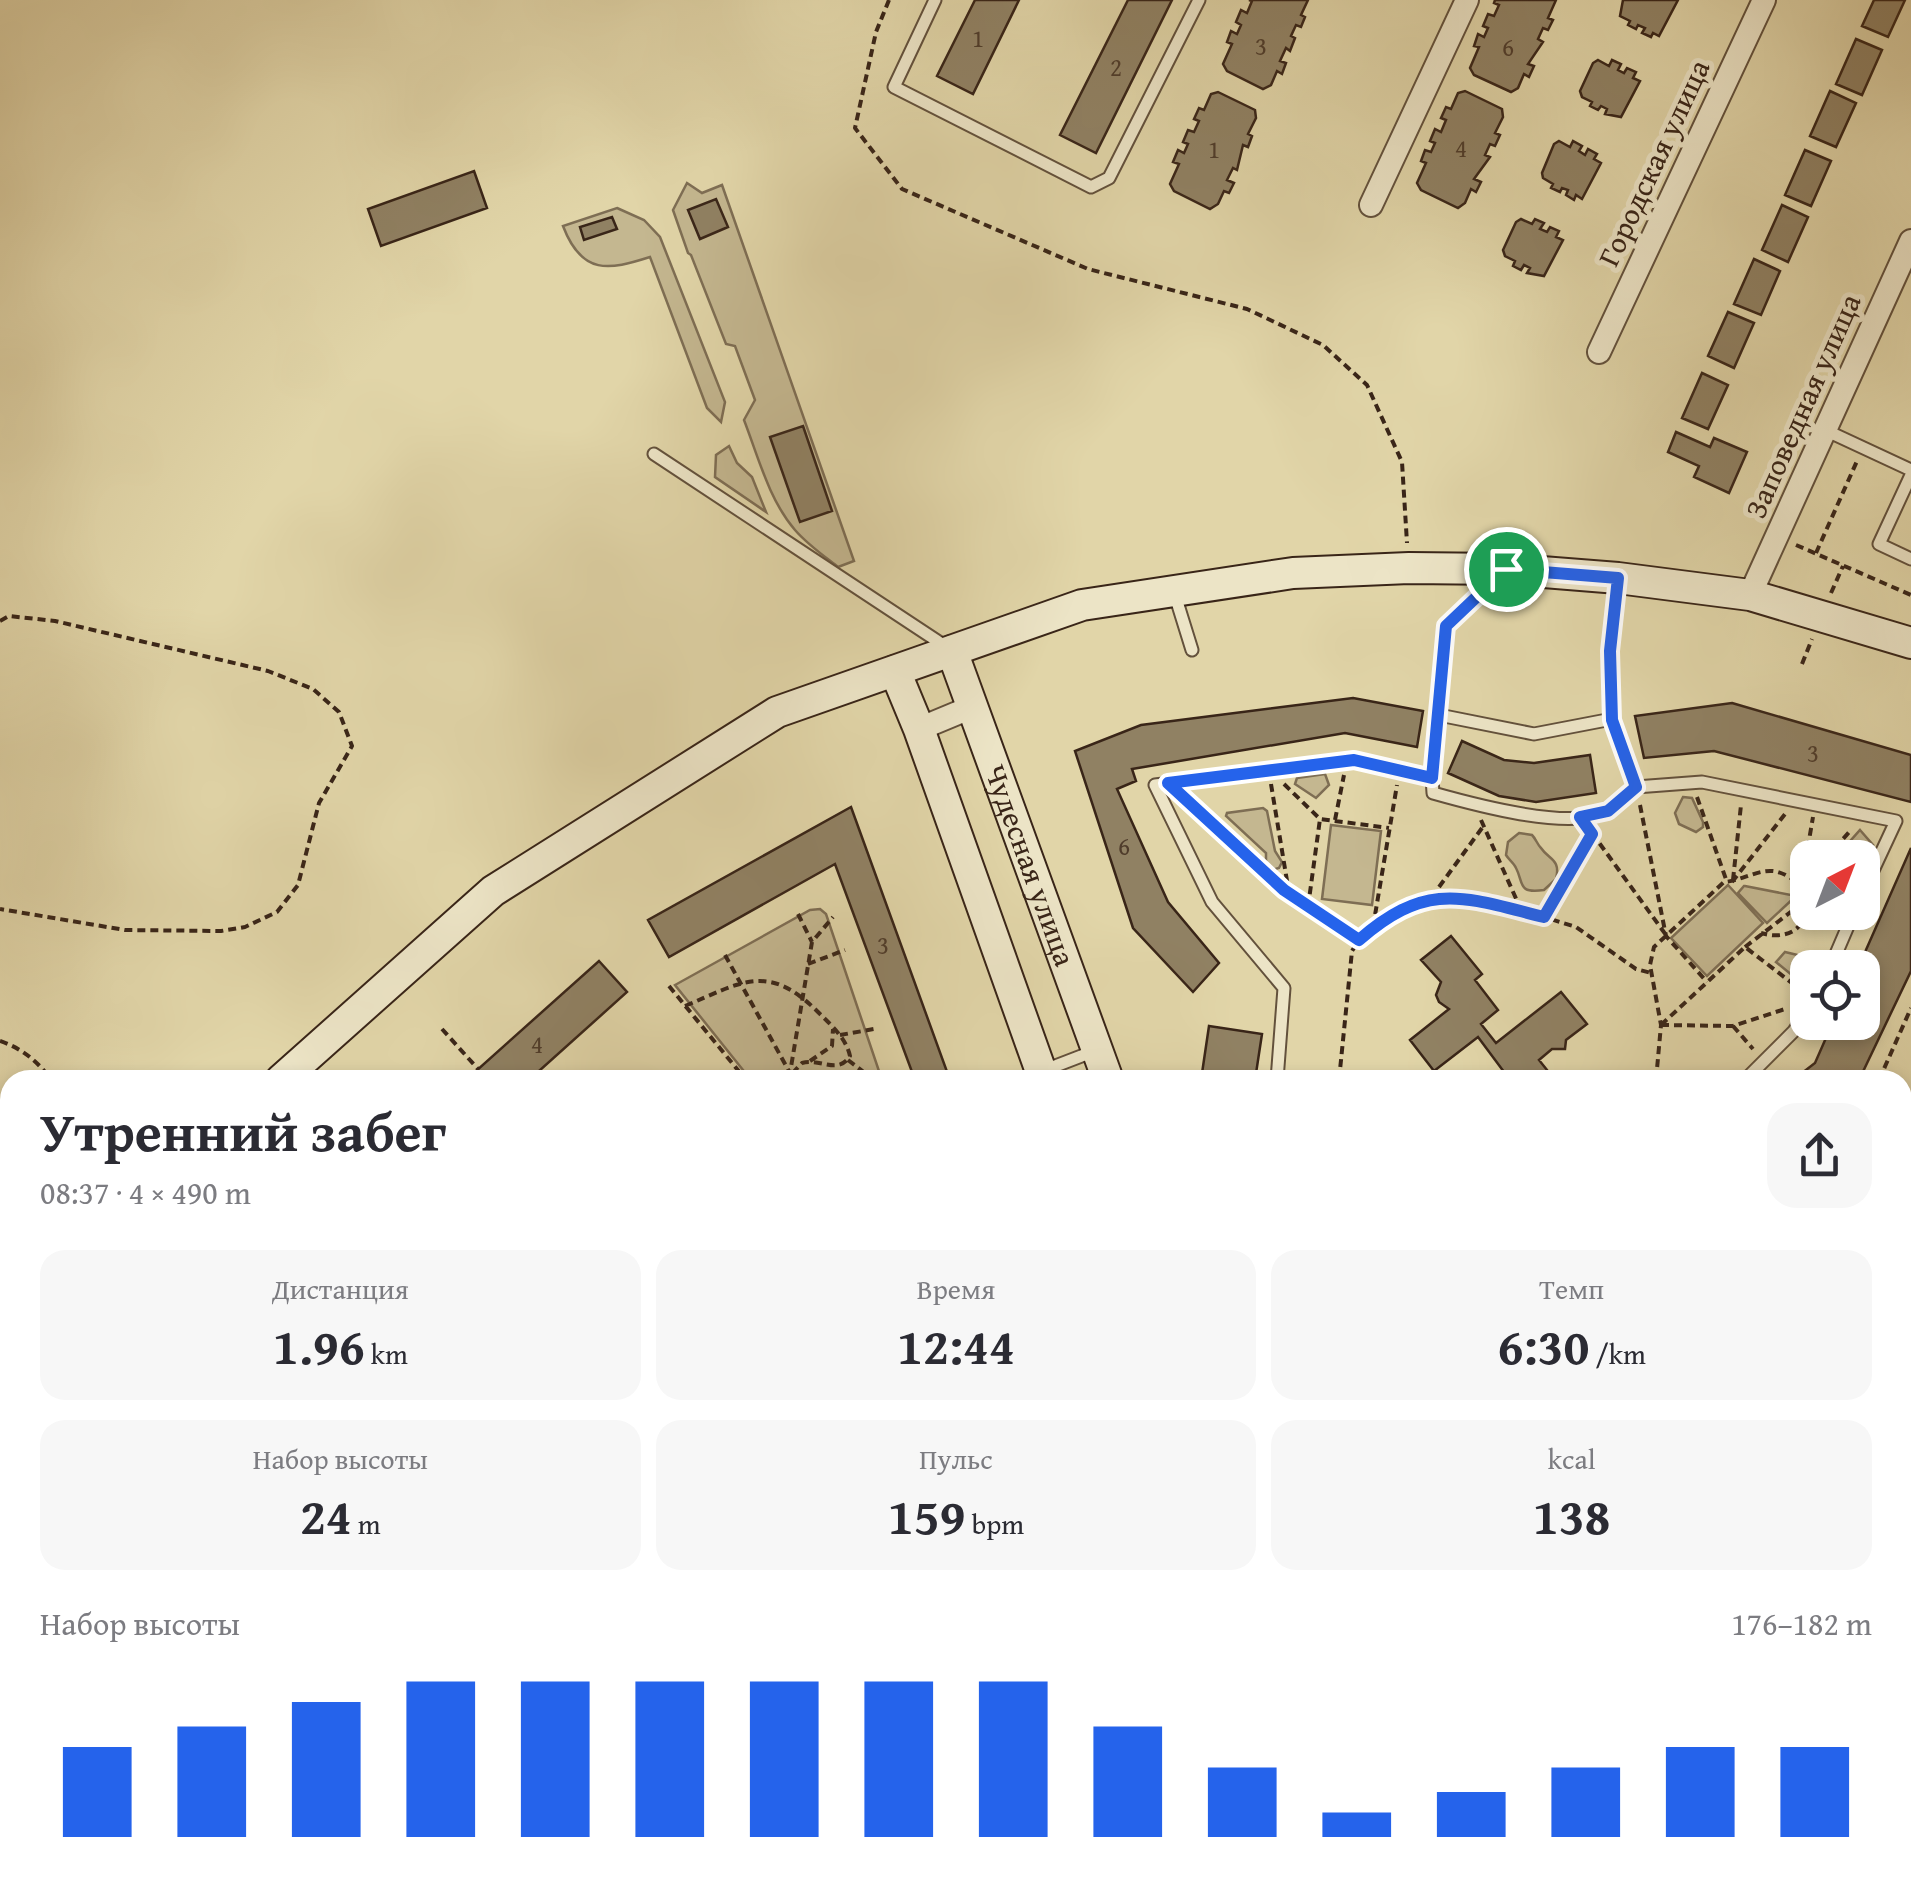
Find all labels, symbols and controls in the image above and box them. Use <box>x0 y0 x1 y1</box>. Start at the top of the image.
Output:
house number: 1 <box>972 20 984 56</box>
house number: 3 <box>1255 28 1267 64</box>
house number: 6 <box>1502 29 1514 65</box>
house number: 2 <box>1110 49 1122 85</box>
street label: Городская улица <box>1586 51 1721 273</box>
house number: 4 <box>1455 130 1467 166</box>
house number: 1 <box>1208 131 1220 167</box>
street label: Заповедная улица <box>1733 286 1872 525</box>
pin <box>1464 527 1549 612</box>
icon: arrive <box>1479 542 1534 597</box>
house number: 3 <box>1807 735 1819 771</box>
street label: Чудесная улица <box>974 758 1088 973</box>
house number: 6 <box>1118 828 1130 864</box>
north arrow <box>1790 840 1880 930</box>
map controls <box>1790 840 1880 1040</box>
house number: 3 <box>877 927 889 963</box>
button: locate <box>1790 950 1880 1040</box>
house number: 4 <box>531 1026 543 1062</box>
text: Утренний забег <box>40 1091 446 1171</box>
button: share <box>1767 1103 1872 1208</box>
text: 08:37 · 4 × 490 m <box>40 1169 251 1216</box>
text: Дистанция <box>272 1268 409 1309</box>
text: Время <box>917 1268 995 1309</box>
text: Темп <box>1539 1268 1604 1309</box>
text: 1.96 <box>273 1309 365 1382</box>
text: 12:44 <box>897 1309 1015 1382</box>
text: 6:30 <box>1498 1309 1589 1382</box>
text: km <box>365 1333 408 1374</box>
text: /km <box>1589 1333 1646 1374</box>
text: Набор высоты <box>253 1438 428 1479</box>
text: Пульс <box>919 1438 993 1479</box>
text: kcal <box>1548 1438 1596 1479</box>
text: 24 <box>300 1479 352 1552</box>
text: 159 <box>888 1479 966 1552</box>
text: 138 <box>1533 1479 1611 1552</box>
text: m <box>352 1503 381 1544</box>
text: bpm <box>966 1503 1024 1544</box>
text: Набор высоты <box>40 1600 240 1647</box>
text: 176–182 m <box>1731 1600 1872 1647</box>

